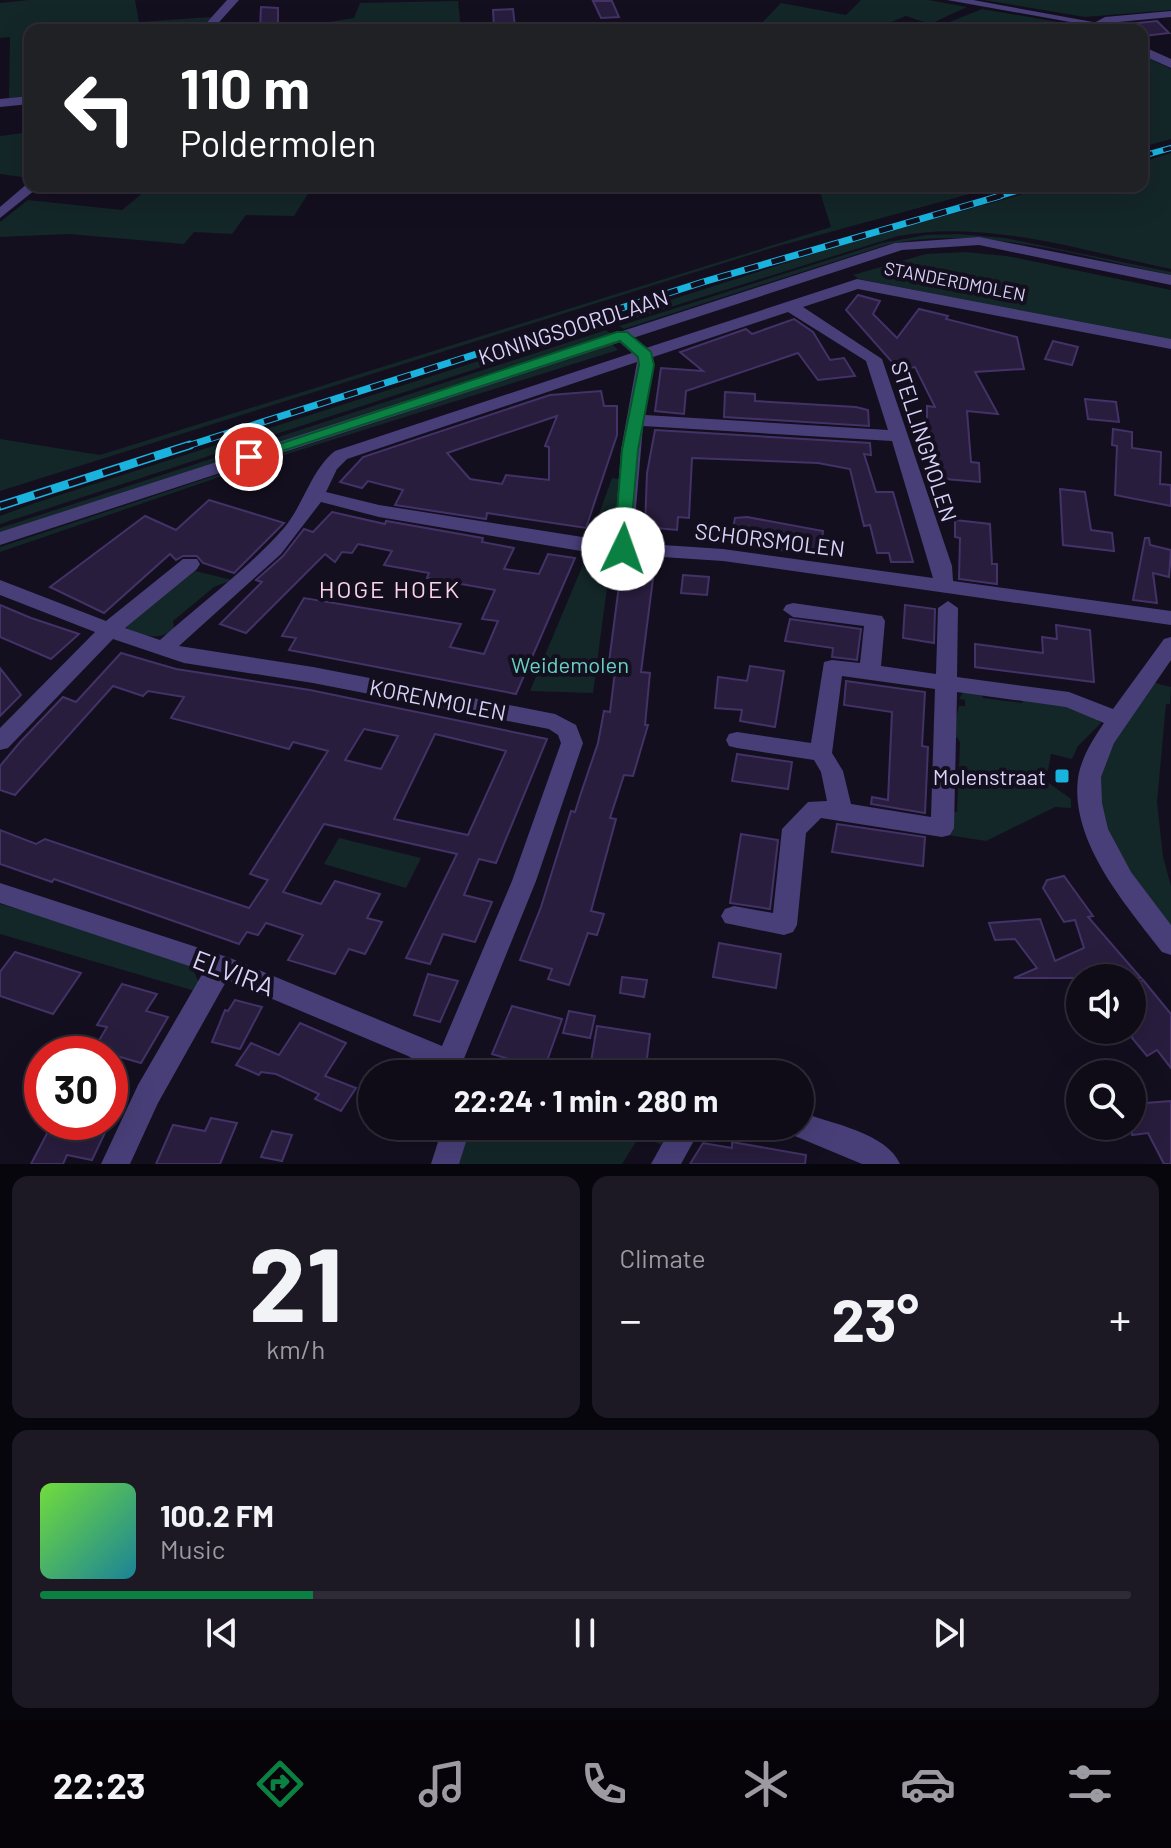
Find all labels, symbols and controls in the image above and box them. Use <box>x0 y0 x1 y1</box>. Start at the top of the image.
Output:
text: 110 m <box>180 53 310 120</box>
icon: left <box>48 56 152 160</box>
text: Poldermolen <box>180 121 377 164</box>
street label: STANDERDMOLEN <box>882 256 1028 306</box>
street label: KONINGSOORDLAAN <box>475 283 671 369</box>
street label: STELLINGMOLEN <box>887 357 963 525</box>
pin <box>215 423 283 491</box>
icon: arrive <box>227 435 271 479</box>
position arrow <box>581 507 665 591</box>
street label: SCHORSMOLEN <box>694 517 846 561</box>
district label: HOGE HOEK <box>319 574 461 603</box>
park label: Weidemolen <box>511 651 629 677</box>
street label: KORENMOLEN <box>367 673 509 725</box>
place label: Molenstraat <box>933 763 1046 789</box>
marker: Molenstraat <box>1053 767 1071 785</box>
street label: ELVIRA <box>189 942 279 1002</box>
map controls <box>1066 964 1146 1140</box>
button: sound <box>1066 964 1146 1044</box>
speed limit sign: 30 <box>24 1036 128 1140</box>
button: search <box>1066 1060 1146 1140</box>
text: 22:24 · 1 min · 280 m <box>454 1082 718 1118</box>
text: 21 <box>249 1218 343 1343</box>
text: Climate <box>620 1242 706 1273</box>
text: 23° <box>831 1282 919 1354</box>
text: − <box>620 1292 642 1345</box>
text: + <box>1109 1292 1131 1345</box>
text: km/h <box>266 1333 325 1364</box>
text: 100.2 FM <box>160 1497 274 1533</box>
text: Music <box>160 1533 225 1564</box>
icon: previous <box>200 1611 244 1655</box>
icon: pause <box>563 1611 607 1655</box>
icon: next <box>927 1611 971 1655</box>
icon: directions <box>252 1756 308 1812</box>
icon: music <box>414 1756 470 1812</box>
icon: phone <box>576 1756 632 1812</box>
icon: climate <box>738 1756 794 1812</box>
icon: car <box>900 1756 956 1812</box>
icon: filters <box>1062 1756 1118 1812</box>
text: 22:23 <box>53 1763 146 1806</box>

